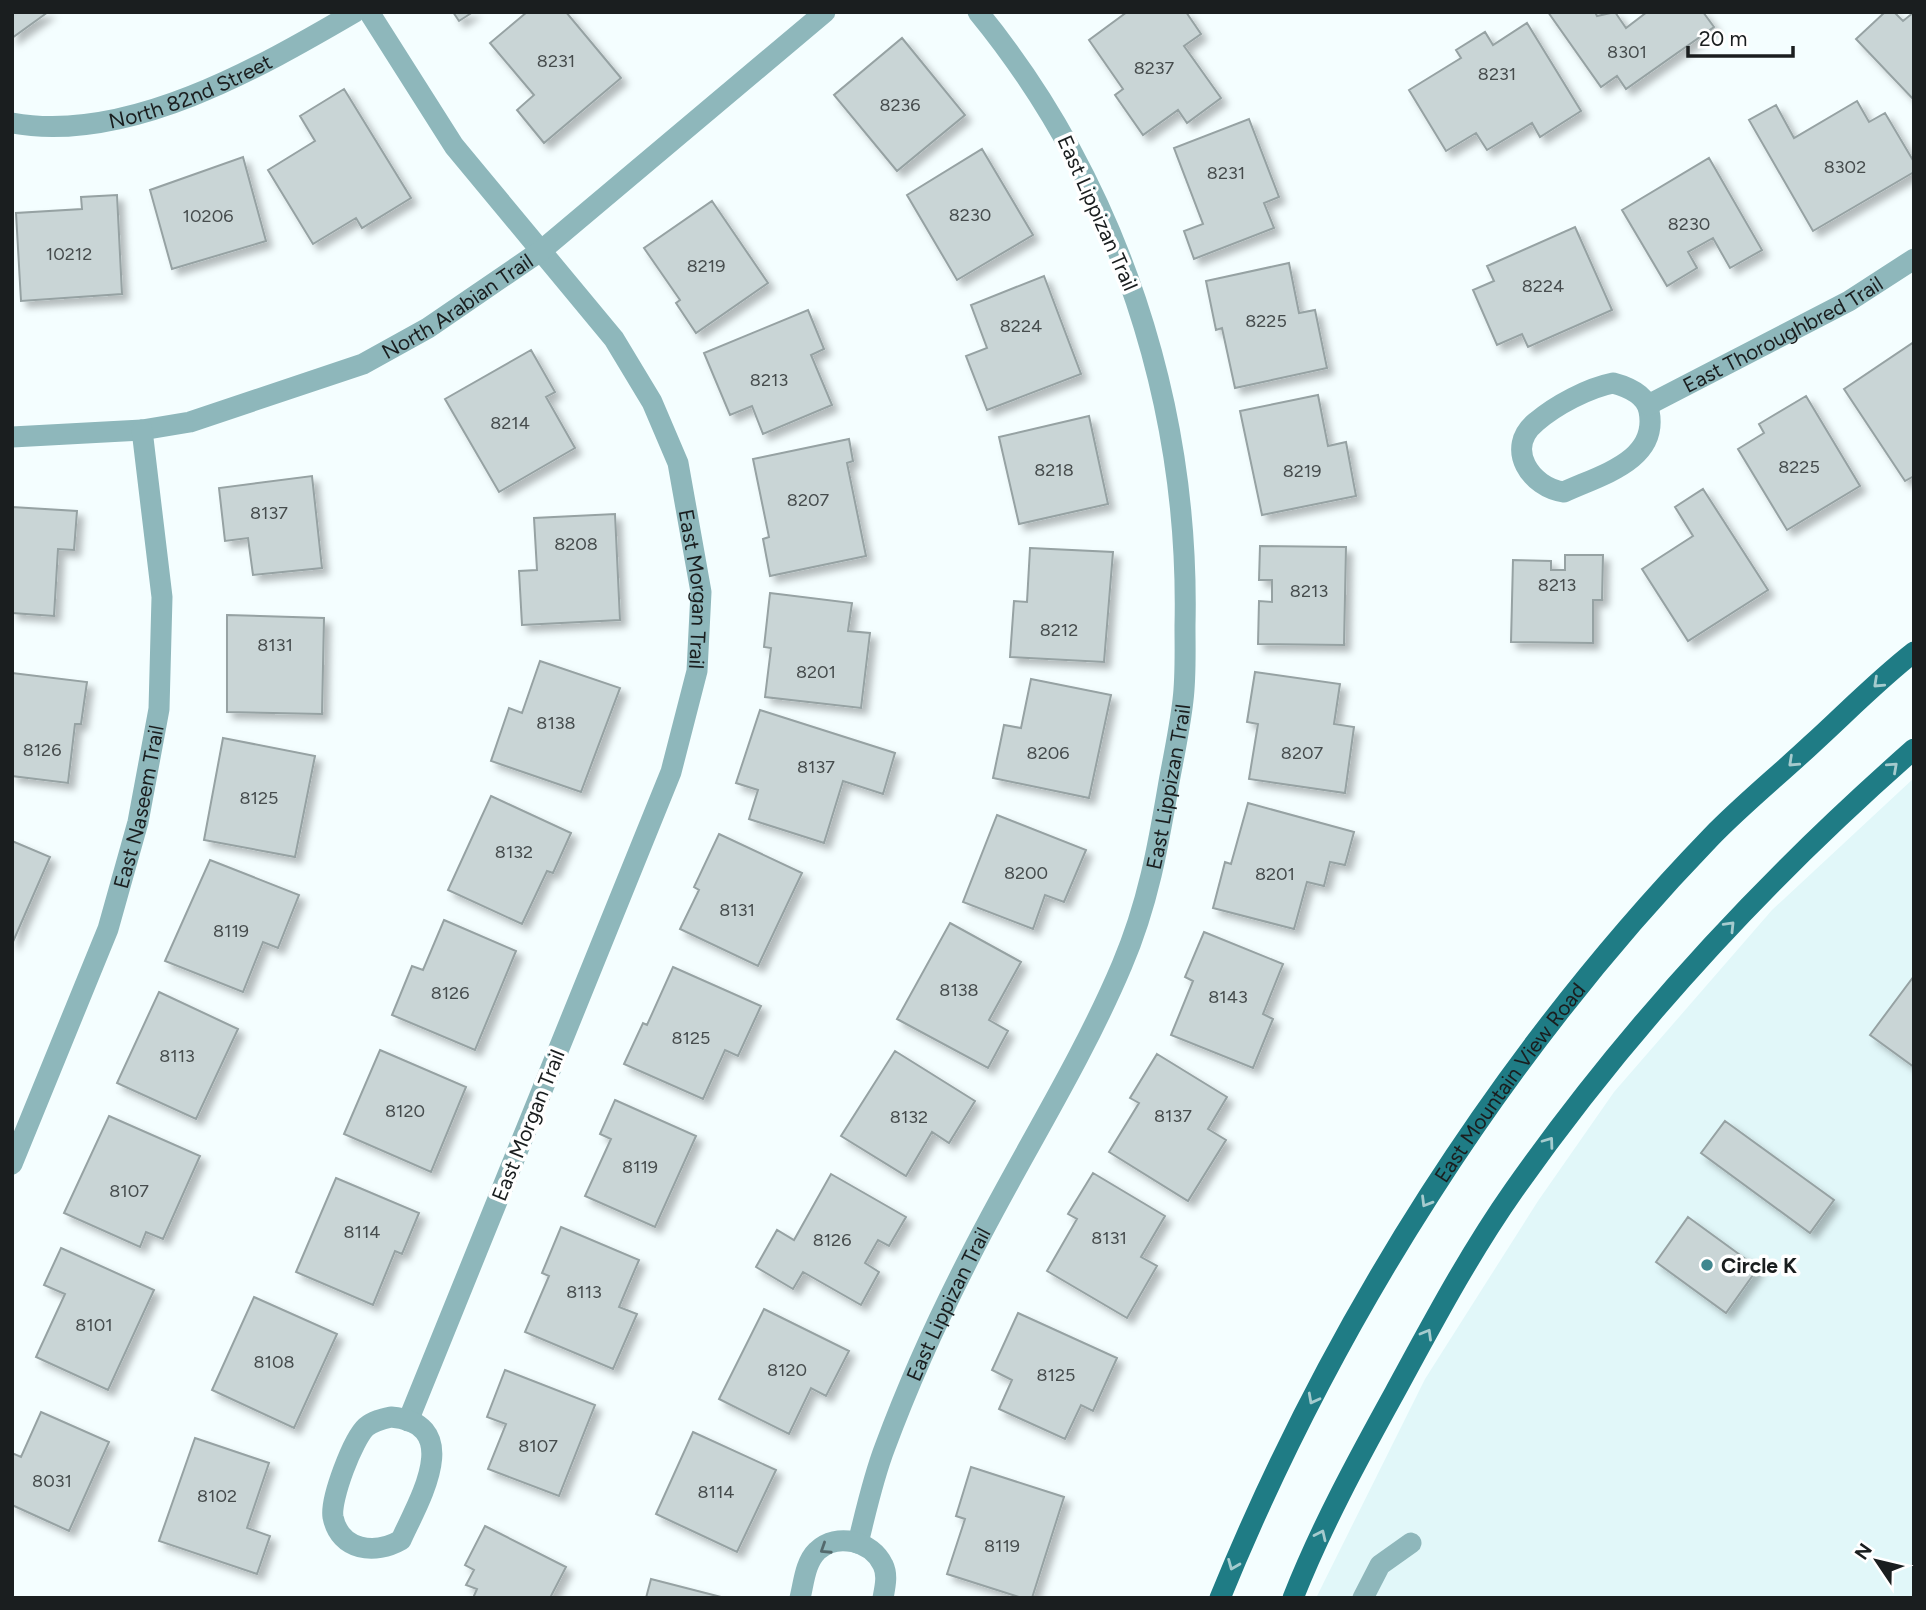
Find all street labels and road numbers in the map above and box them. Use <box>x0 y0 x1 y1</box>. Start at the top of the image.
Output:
street label: North 82nd Street <box>106 48 276 133</box>
street label: East Lippizan Trail <box>1053 131 1143 295</box>
street label: North Arabian Trail <box>377 248 537 364</box>
street label: East Thoroughbred Trail <box>1678 270 1887 397</box>
street label: East Morgan Trail <box>674 507 714 670</box>
street label: East Lippizan Trail <box>1140 703 1195 872</box>
street label: East Naseem Trail <box>108 723 168 891</box>
street label: East Mountain View Road <box>1429 977 1590 1187</box>
street label: East Morgan Trail <box>486 1046 570 1204</box>
street label: East Lippizan Trail <box>900 1223 995 1385</box>

